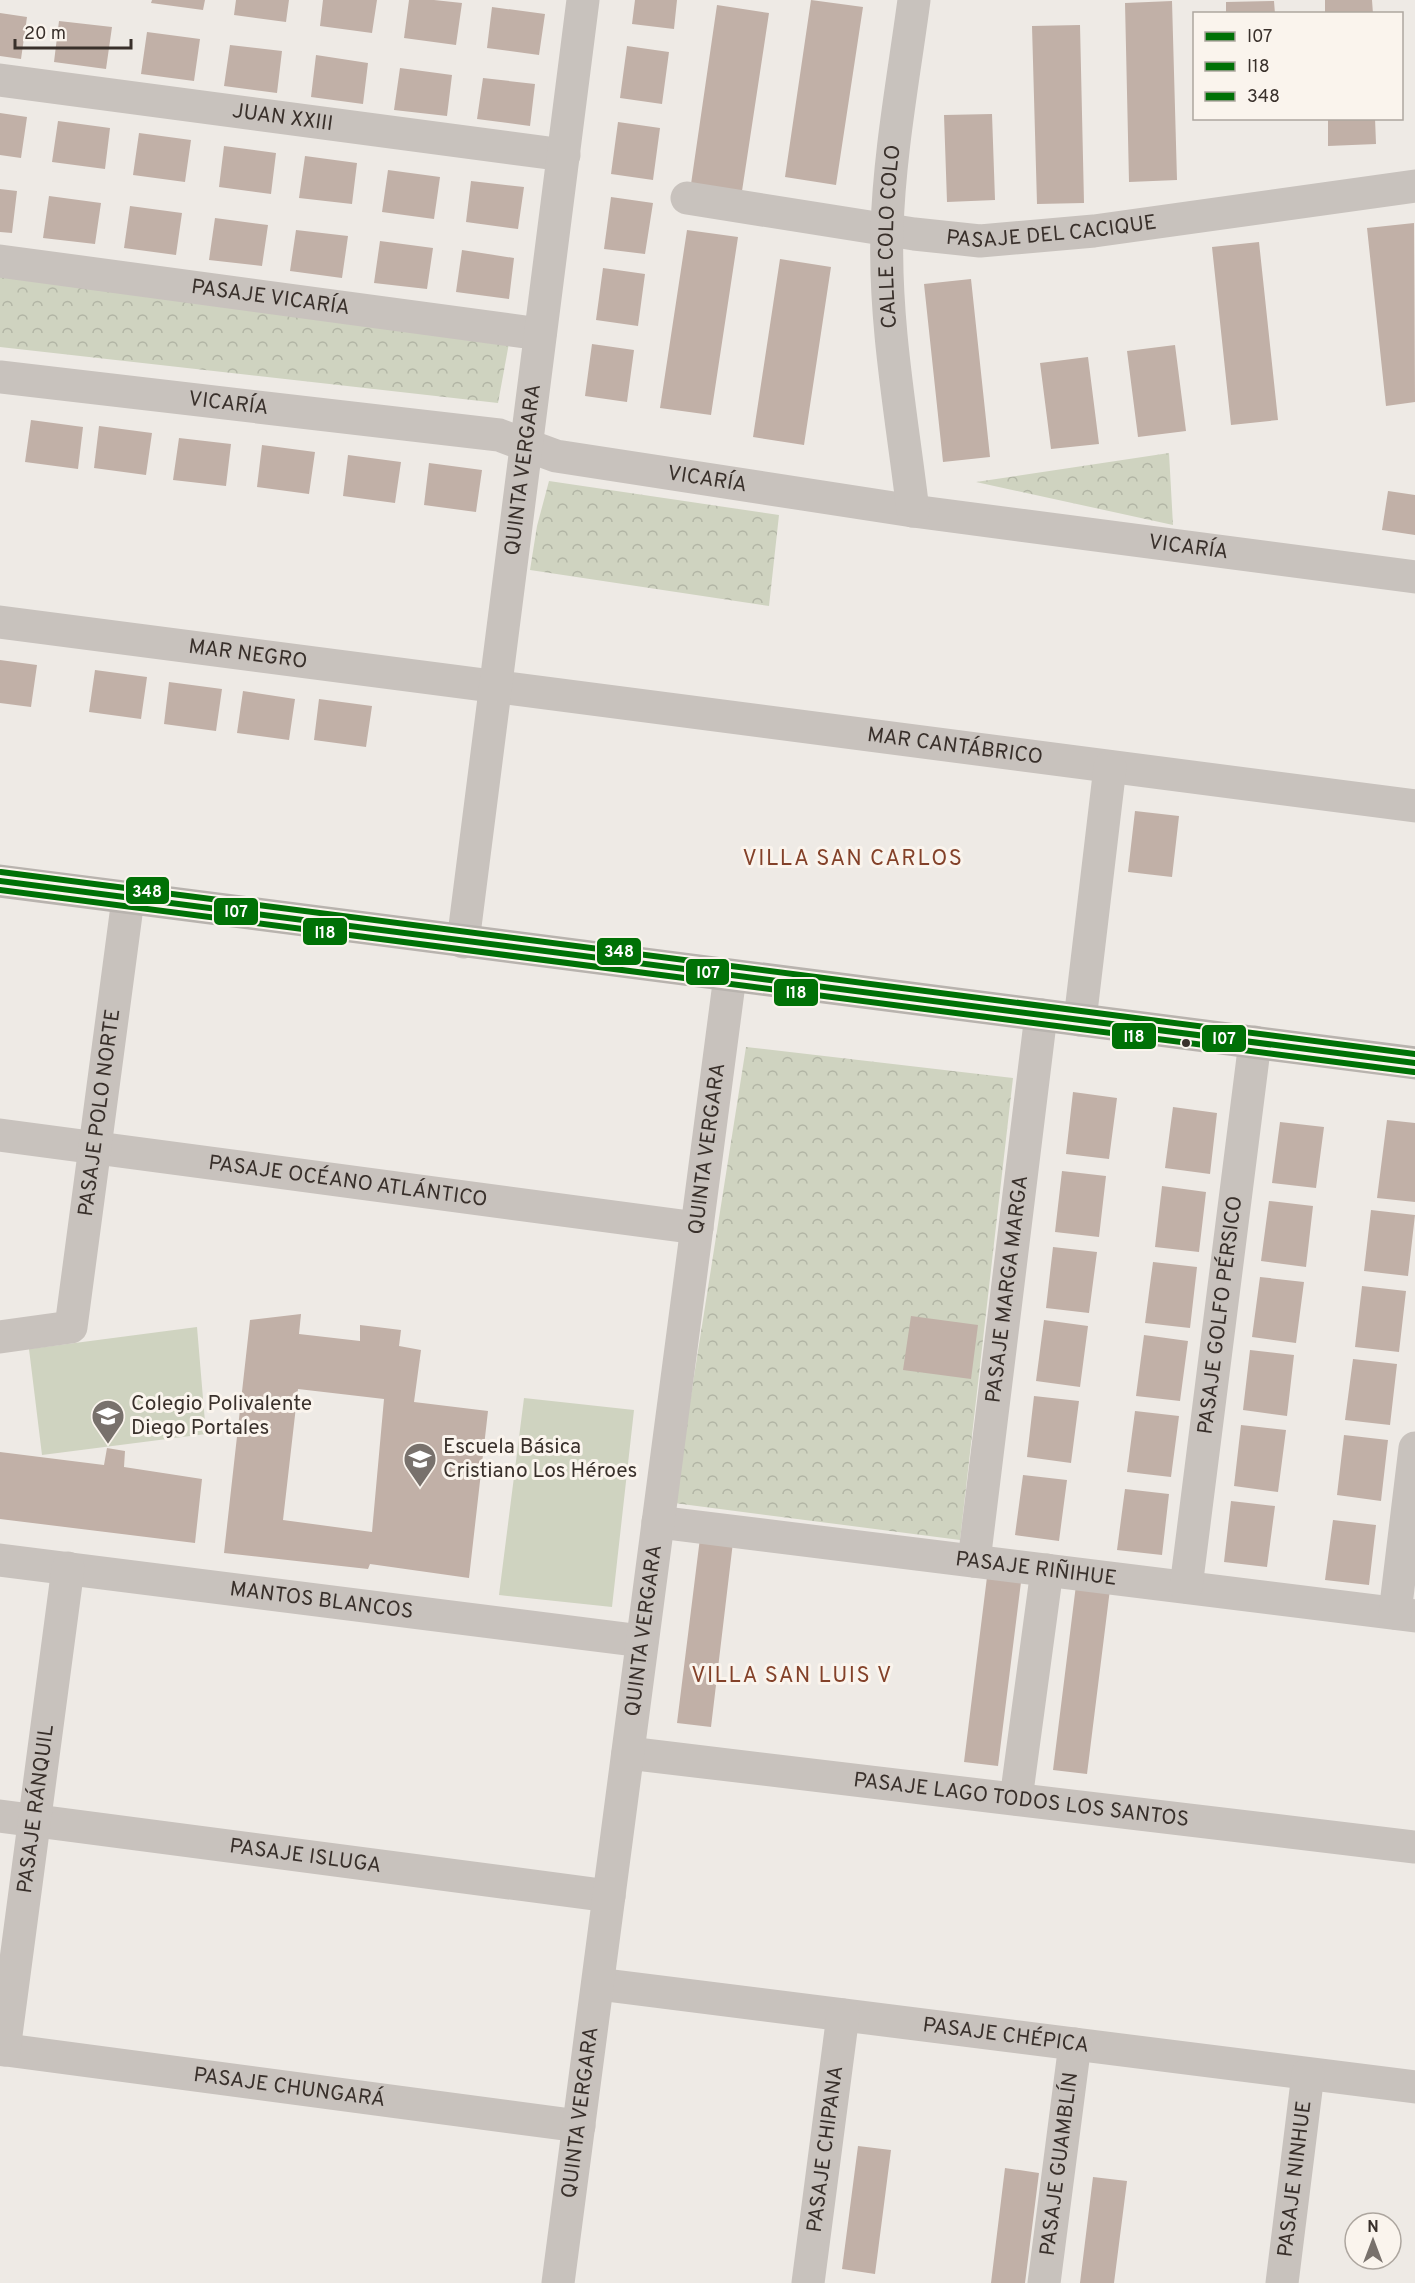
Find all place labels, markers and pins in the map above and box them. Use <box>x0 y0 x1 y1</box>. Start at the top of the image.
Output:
unlabelled marker <box>1180 1037 1192 1049</box>
place label: Colegio Polivalente Diego Portales <box>131 1391 312 1442</box>
school or university icon: Colegio Polivalente Diego Portales <box>90 1398 126 1445</box>
place label: Escuela Básica Cristiano Los Héroes <box>443 1434 637 1485</box>
school or university icon: Escuela Básica Cristiano Los Héroes <box>402 1441 438 1488</box>

